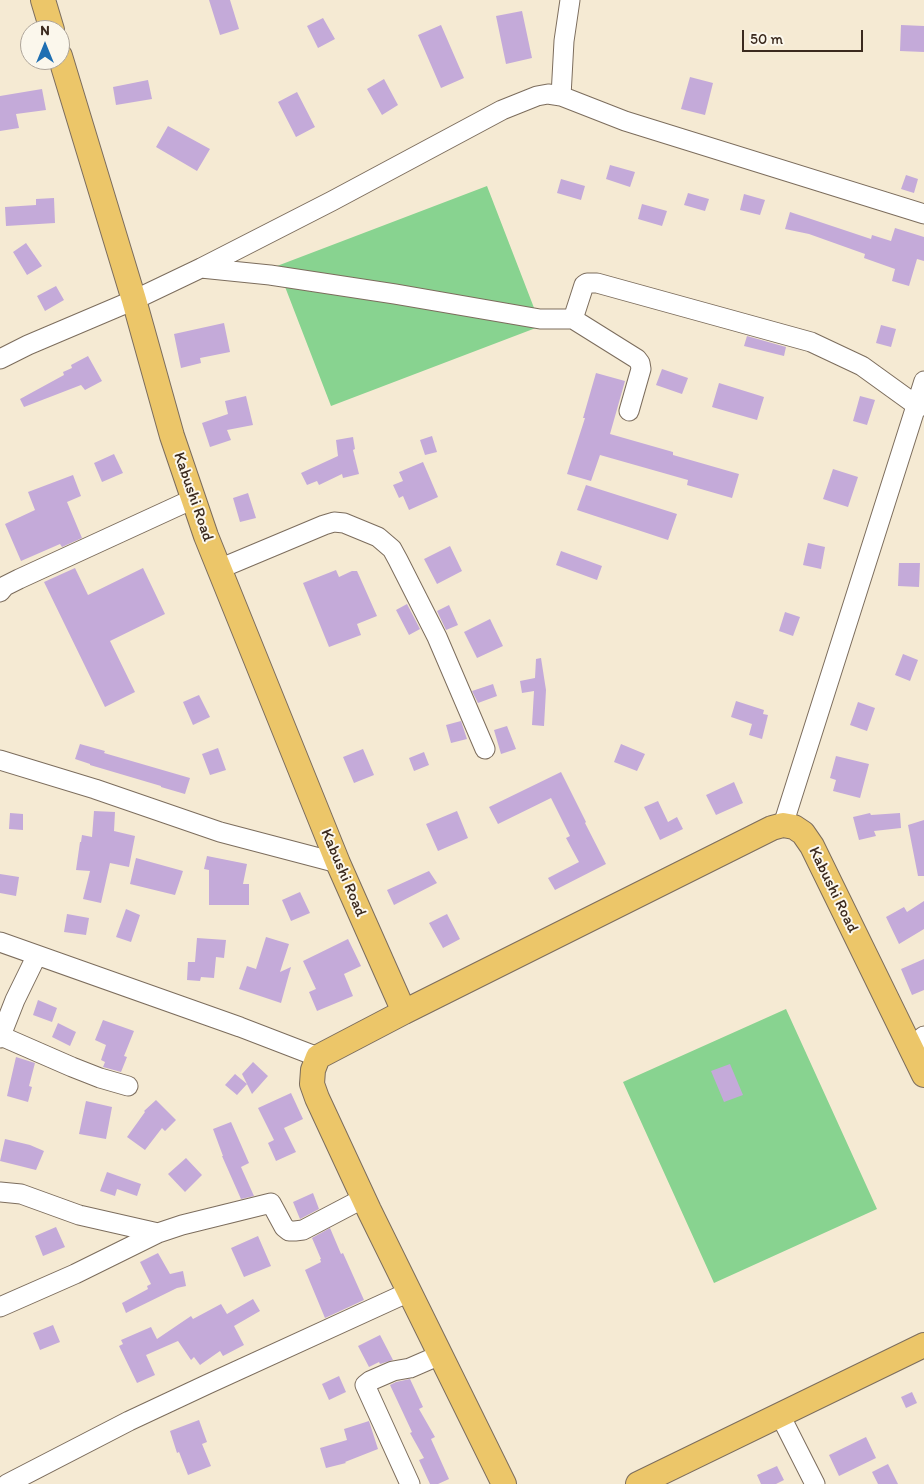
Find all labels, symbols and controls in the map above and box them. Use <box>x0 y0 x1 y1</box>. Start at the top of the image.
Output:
north arrow <box>20 20 70 70</box>
scale bar <box>744 20 865 52</box>
text: N <box>40 22 50 39</box>
text: 50 m <box>750 30 783 48</box>
street label: Kabushi Road <box>169 450 217 544</box>
street label: Kabushi Road <box>316 826 370 920</box>
street label: Kabushi Road <box>804 844 862 936</box>

